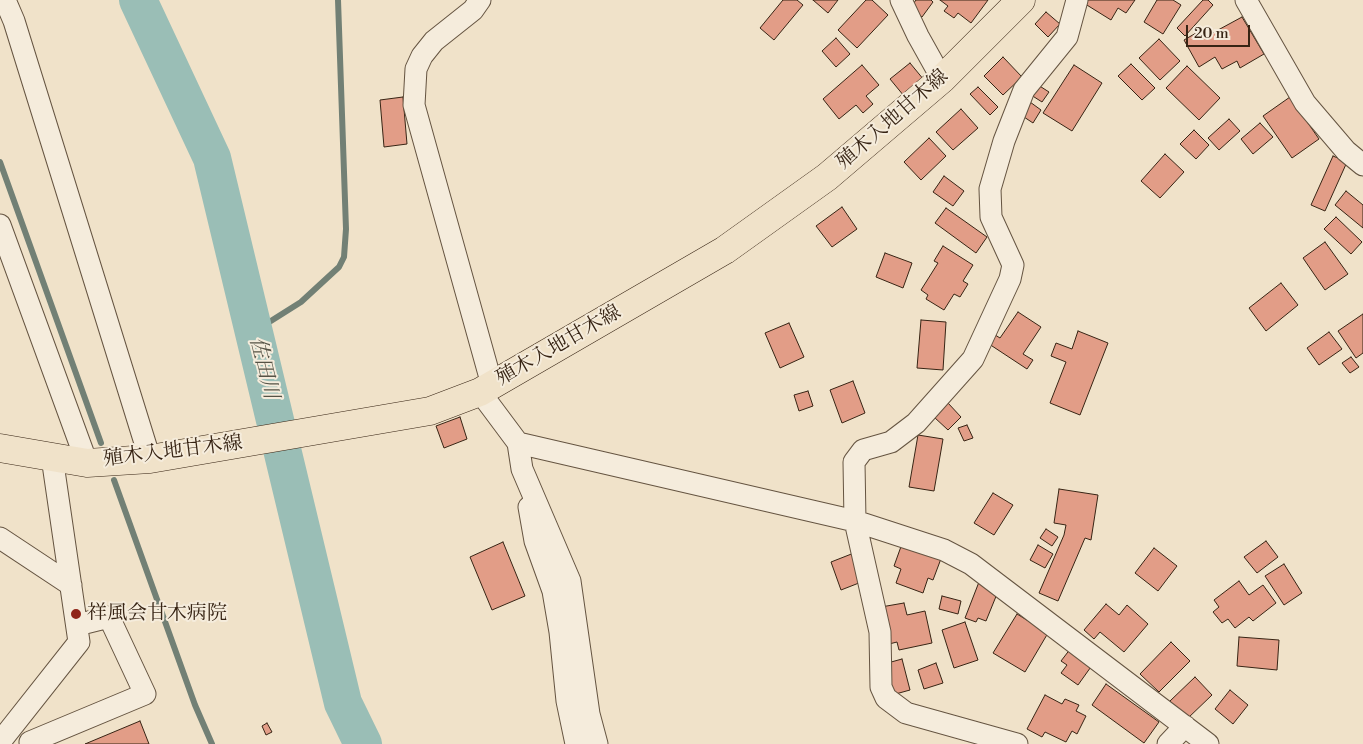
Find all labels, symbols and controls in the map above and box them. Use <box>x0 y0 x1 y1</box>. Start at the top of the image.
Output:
scale bar <box>1188 15 1252 47</box>
text: 20 m <box>1194 24 1229 43</box>
street label: 殖木入地甘木線 <box>832 65 954 175</box>
street label: 殖木入地甘木線 <box>492 301 626 391</box>
water label: 佐田川 <box>243 334 283 402</box>
street label: 殖木入地甘木線 <box>102 432 244 472</box>
place label: 祥風会甘木病院 <box>87 602 227 626</box>
marker: 祥風会甘木病院 <box>69 607 83 621</box>

